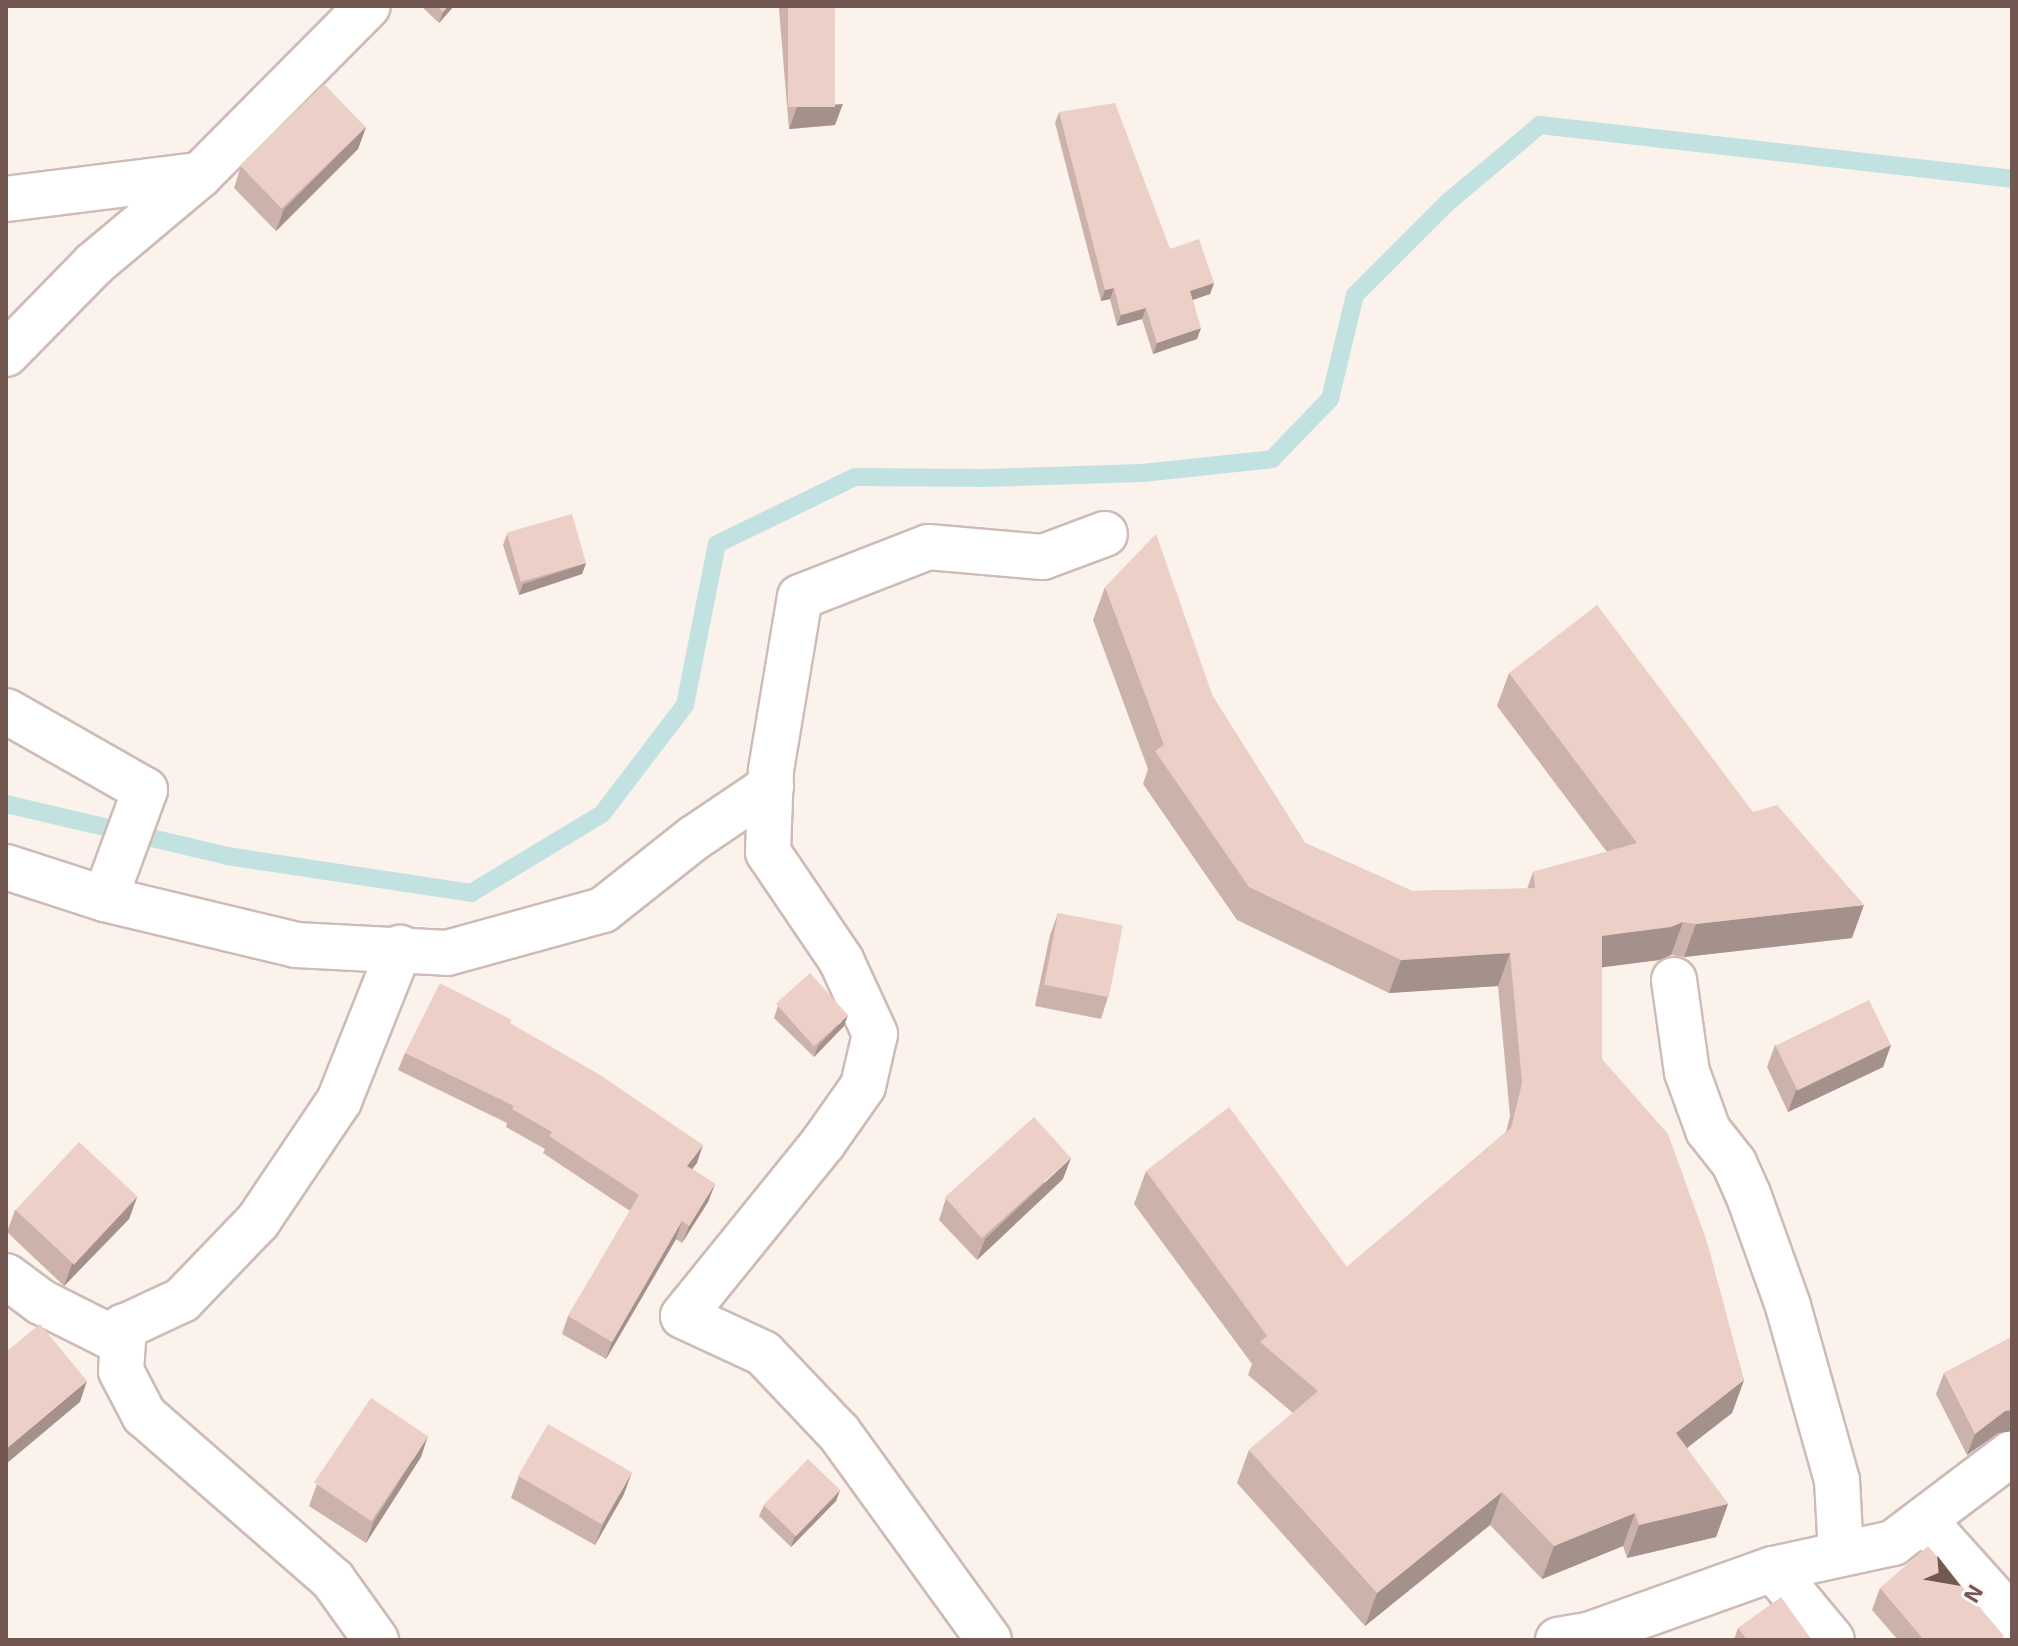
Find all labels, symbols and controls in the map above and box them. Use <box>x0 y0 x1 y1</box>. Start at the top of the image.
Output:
north arrow <box>1914 1542 1994 1622</box>
text: N <box>1959 1581 1990 1608</box>

